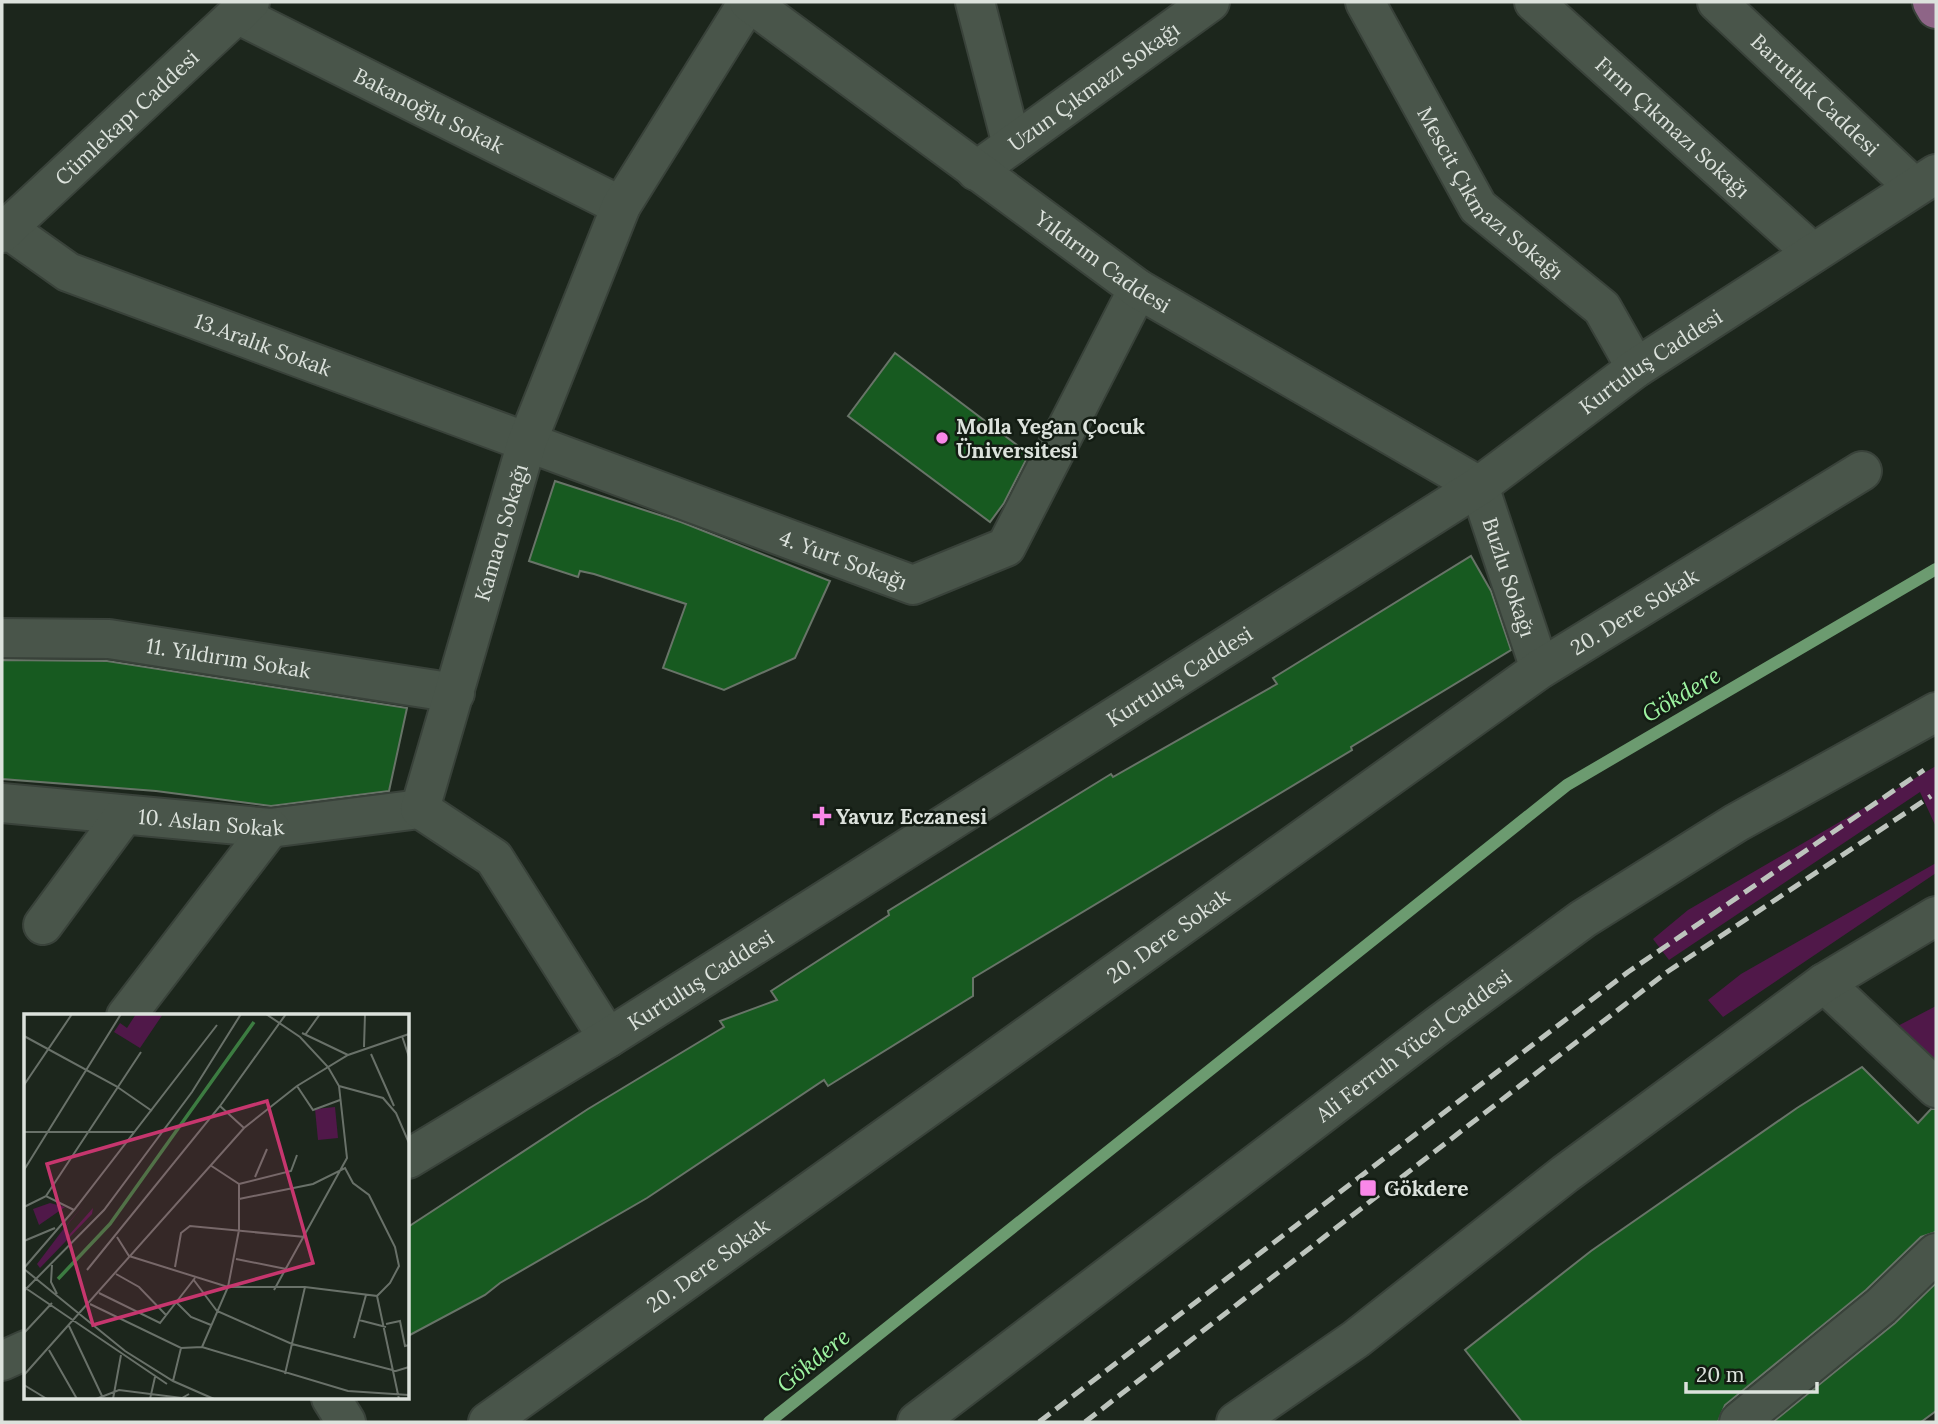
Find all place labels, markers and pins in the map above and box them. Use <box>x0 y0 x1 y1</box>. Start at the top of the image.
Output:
place label: Molla Yegan Çocuk Üniversitesi <box>956 413 1146 464</box>
marker: Molla Yegan Çocuk Üniversitesi <box>934 430 950 446</box>
place label: Yavuz Eczanesi <box>836 803 987 830</box>
marker: Yavuz Eczanesi <box>814 808 830 824</box>
place label: Gökdere <box>1384 1175 1469 1202</box>
marker: Gökdere <box>1358 1178 1378 1198</box>

